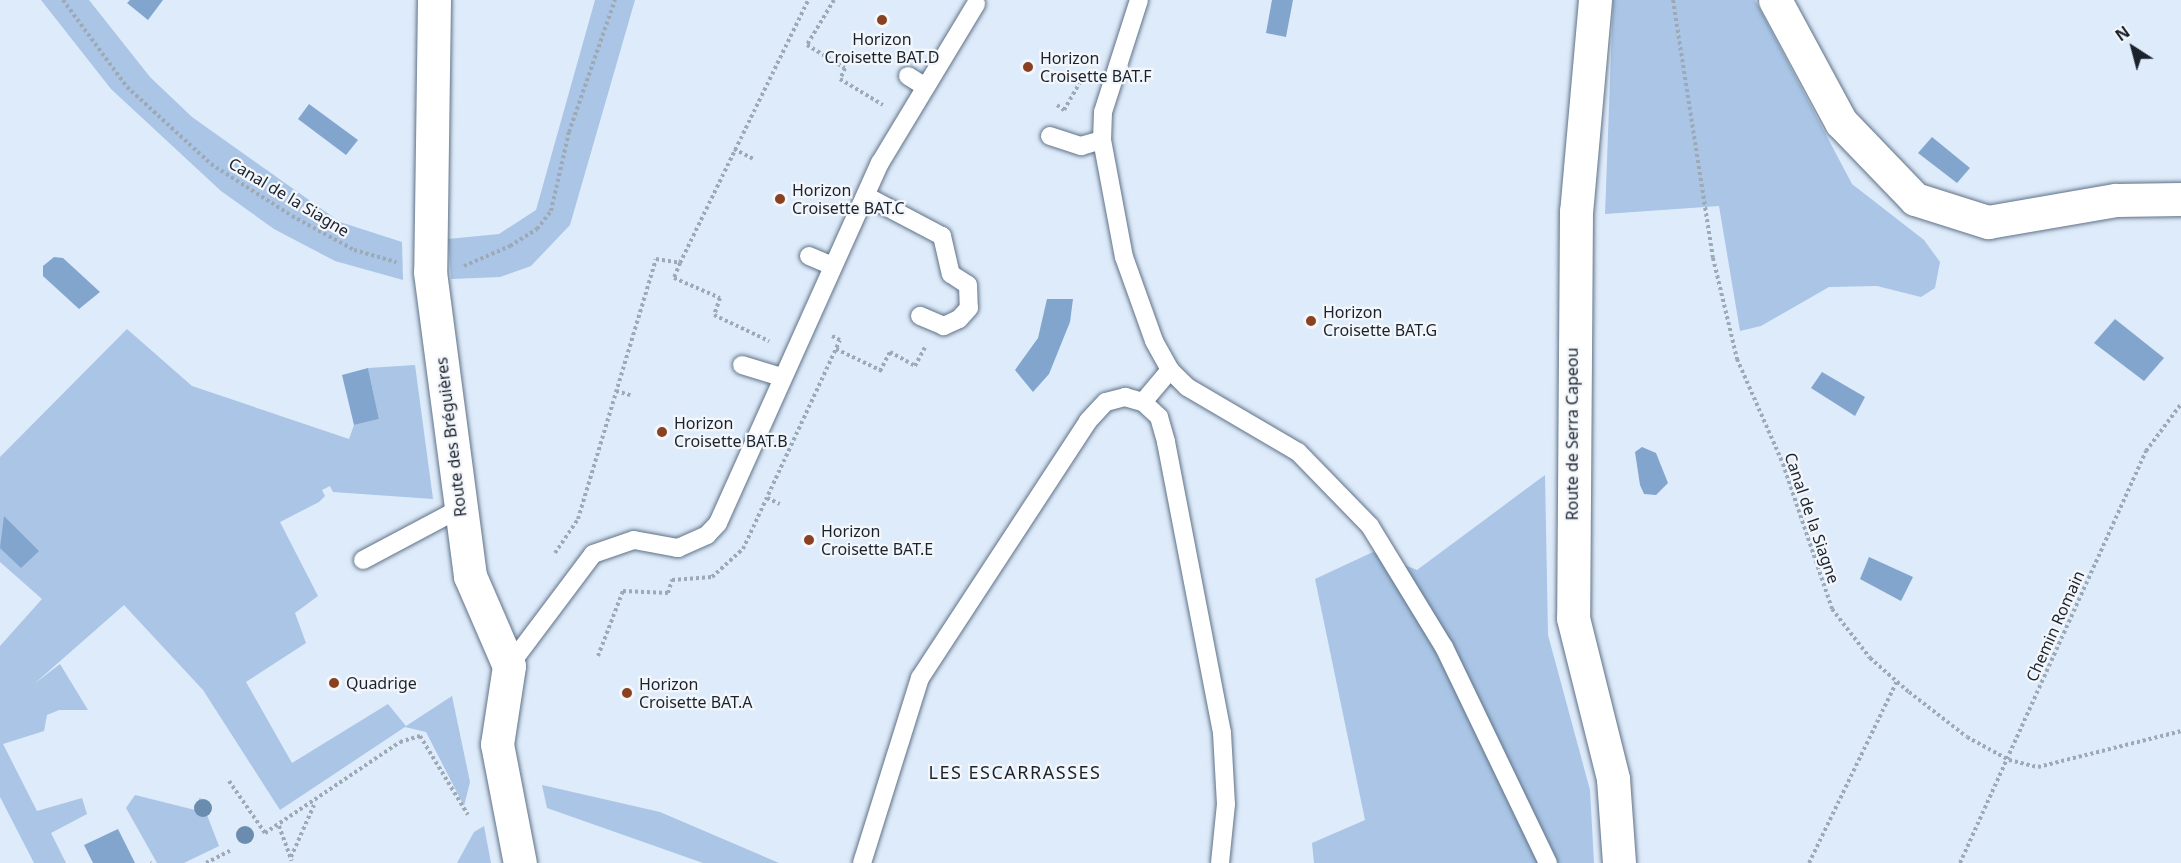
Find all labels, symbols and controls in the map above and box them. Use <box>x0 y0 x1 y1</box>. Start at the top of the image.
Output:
marker: Horizon Croisette BAT.D <box>875 13 889 27</box>
north arrow <box>2103 18 2163 78</box>
text: N <box>2111 21 2134 46</box>
place label: Horizon Croisette BAT.D <box>824 29 940 67</box>
place label: Horizon Croisette BAT.F <box>1040 48 1152 86</box>
marker: Horizon Croisette BAT.F <box>1021 60 1035 74</box>
street label: Canal de la Siagne <box>225 153 353 241</box>
place label: Horizon Croisette BAT.C <box>792 180 905 218</box>
marker: Horizon Croisette BAT.C <box>773 192 787 206</box>
place label: Horizon Croisette BAT.G <box>1323 302 1437 340</box>
marker: Horizon Croisette BAT.G <box>1304 314 1318 328</box>
street label: Route de Serra Capeou <box>1562 348 1582 520</box>
street label: Route des Bréguières <box>432 356 470 518</box>
place label: Horizon Croisette BAT.B <box>674 413 788 451</box>
marker: Horizon Croisette BAT.B <box>655 425 669 439</box>
street label: Canal de la Siagne <box>1781 450 1843 586</box>
place label: Horizon Croisette BAT.E <box>821 521 933 559</box>
marker: Horizon Croisette BAT.E <box>802 533 816 547</box>
street label: Chemin Romain <box>2022 567 2088 685</box>
place label: Quadrige <box>346 673 417 693</box>
place label: Horizon Croisette BAT.A <box>639 674 753 712</box>
marker: Quadrige <box>327 676 341 690</box>
marker: Horizon Croisette BAT.A <box>620 686 634 700</box>
district label: LES ESCARRASSES <box>929 761 1101 783</box>

